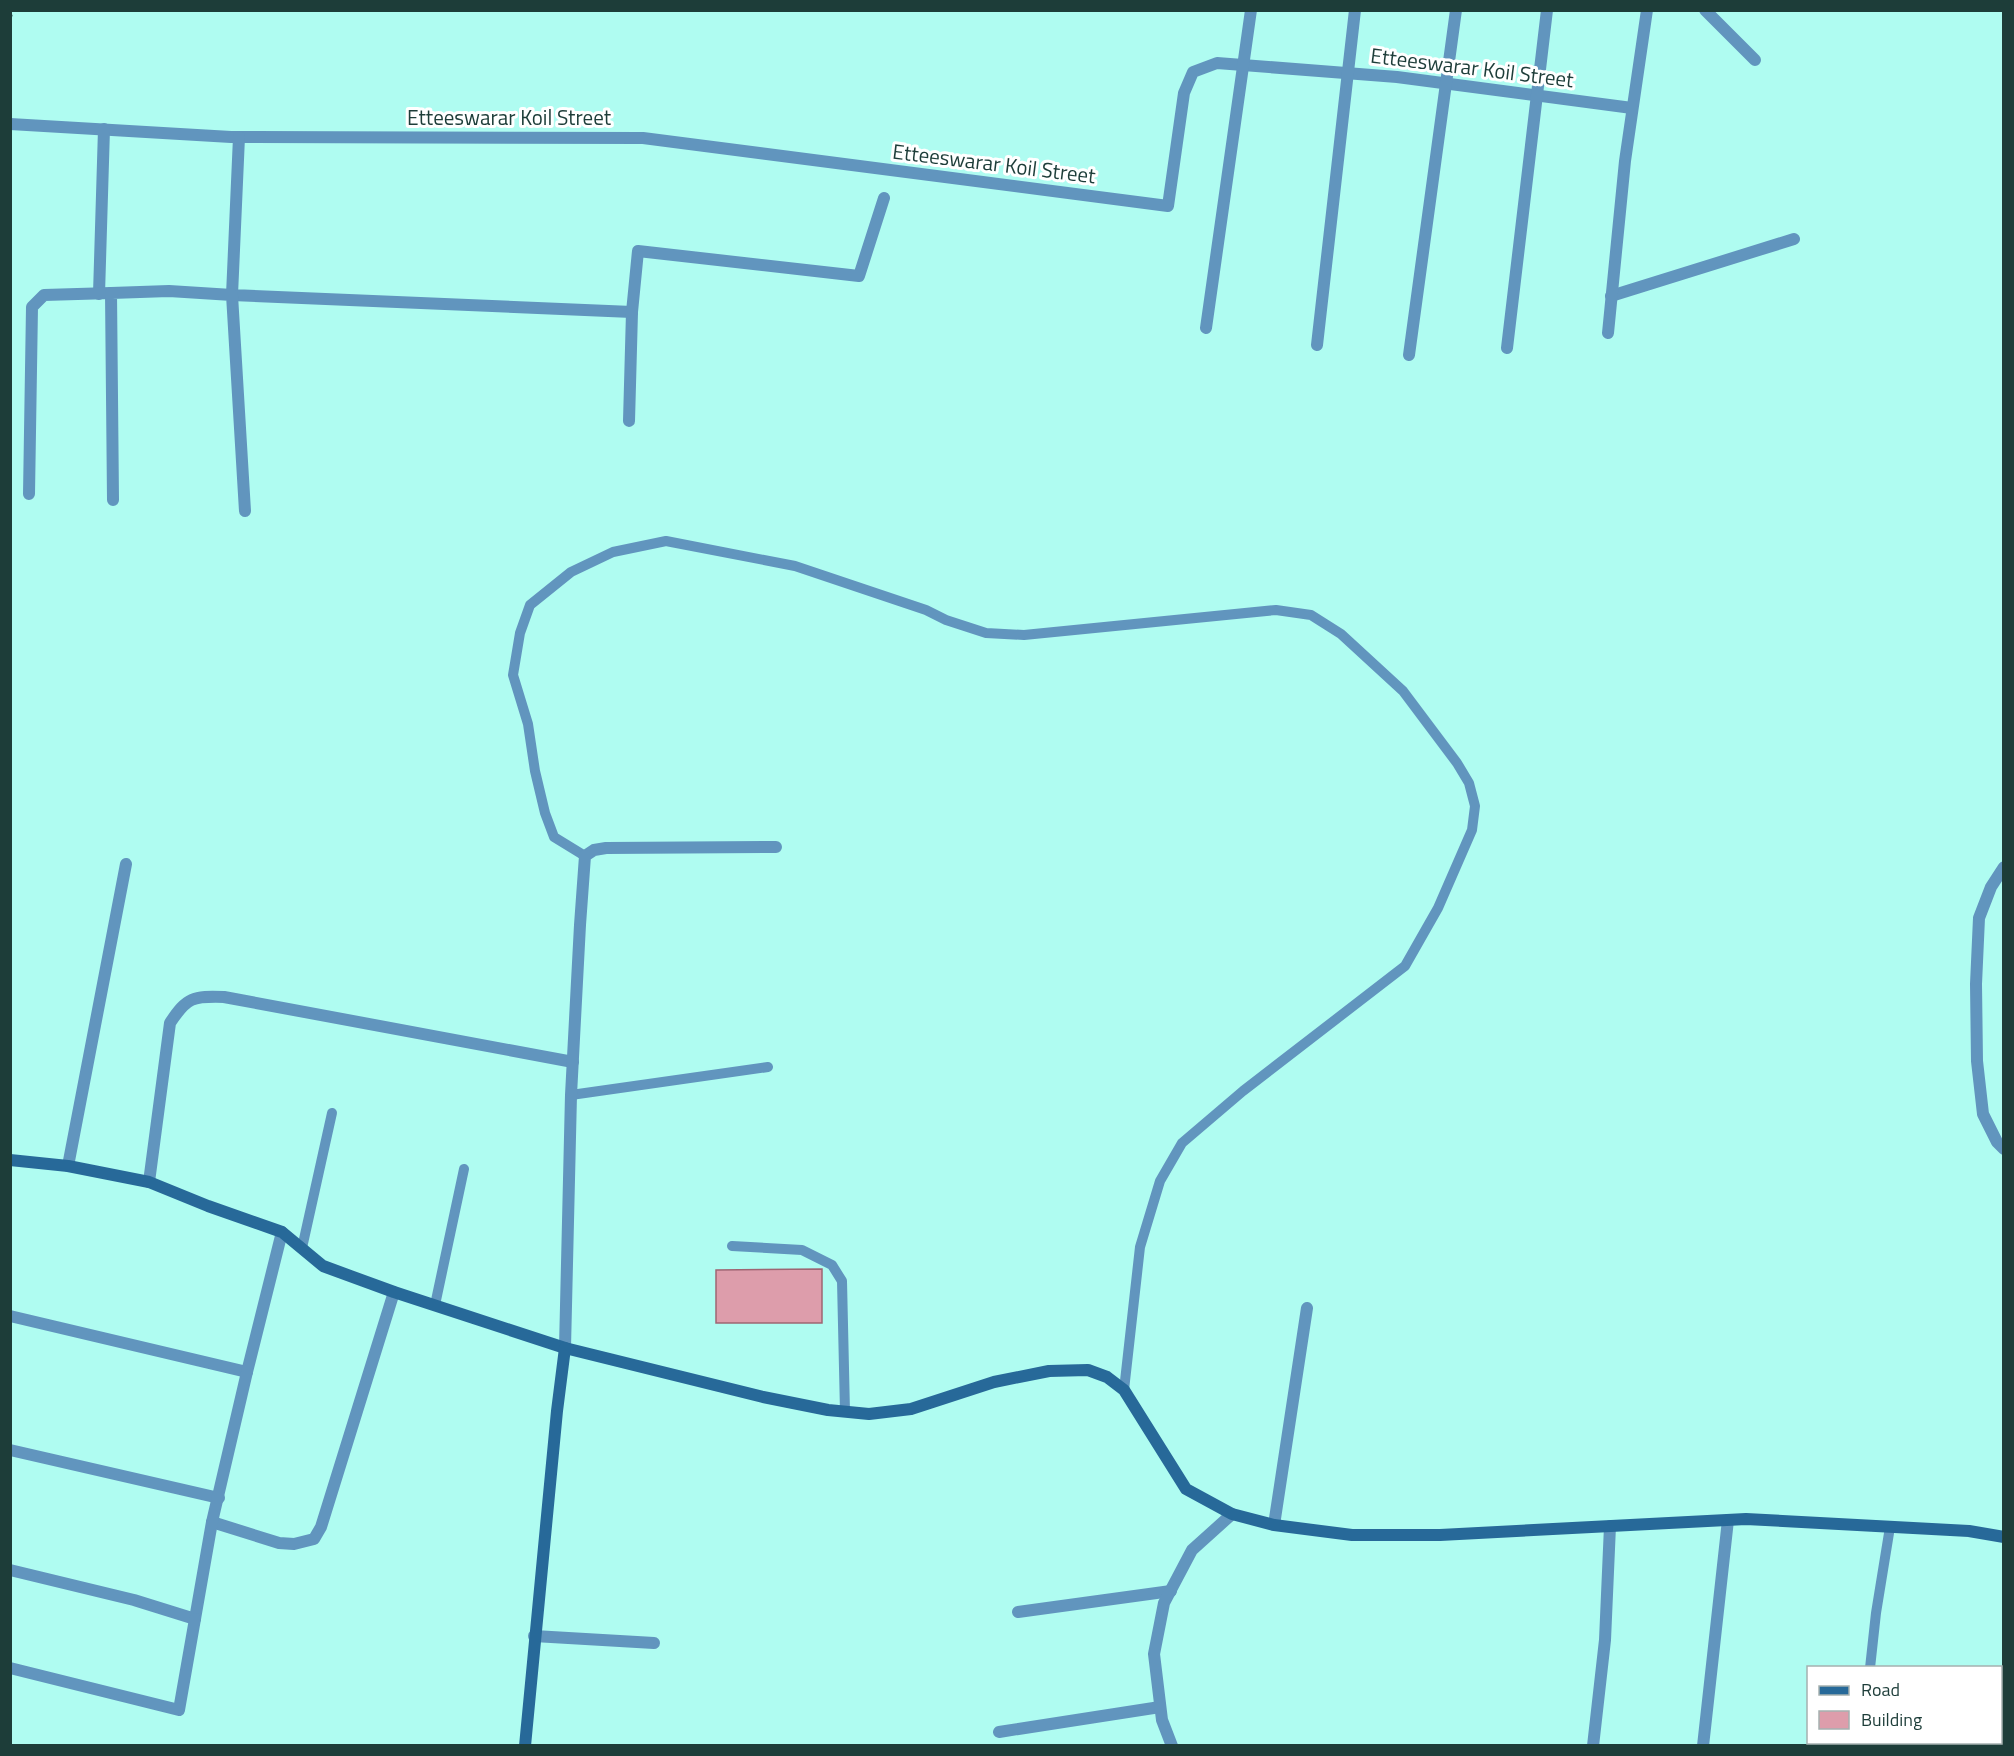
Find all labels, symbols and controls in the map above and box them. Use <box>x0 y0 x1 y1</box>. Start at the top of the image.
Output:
street label: Etteeswarar Koil Street <box>1369 39 1576 95</box>
street label: Etteeswarar Koil Street <box>407 101 612 133</box>
street label: Etteeswarar Koil Street <box>891 135 1098 191</box>
legend <box>1807 1666 2002 1744</box>
text: Road <box>1861 1676 1900 1703</box>
text: Building <box>1861 1706 1922 1733</box>

